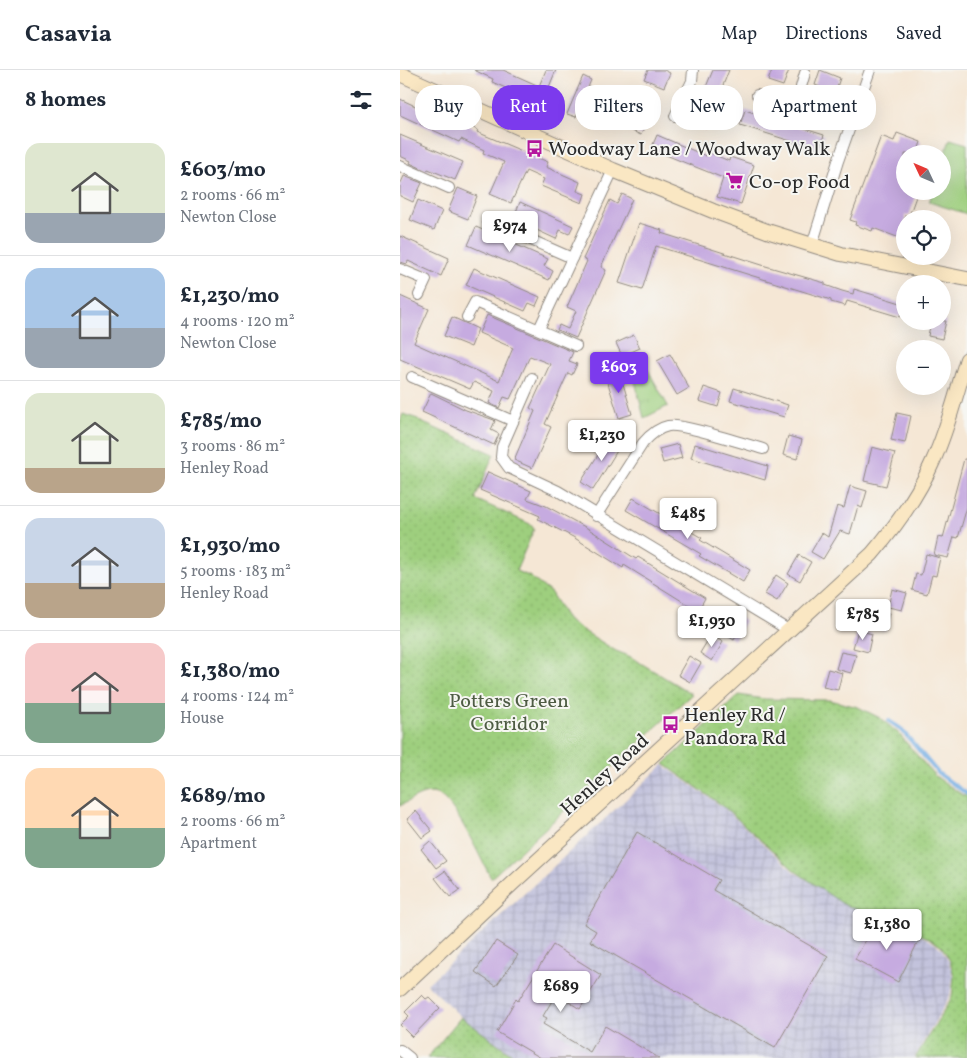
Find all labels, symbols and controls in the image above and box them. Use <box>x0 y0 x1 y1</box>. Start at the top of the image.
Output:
text: Casavia <box>25 18 112 52</box>
text: Map <box>721 22 757 47</box>
text: Directions <box>785 22 868 47</box>
text: Saved <box>896 22 942 47</box>
chip: Buy <box>415 85 482 130</box>
chip: Rent <box>492 85 565 130</box>
chip: Filters <box>575 85 661 130</box>
chip: New <box>671 85 743 130</box>
chip: Apartment <box>753 85 876 130</box>
text: 8 homes <box>25 86 106 115</box>
icon: filters <box>347 86 375 114</box>
place label: Woodway Lane / Woodway Walk <box>548 136 830 164</box>
bus stop icon: Woodway Lane / Woodway Walk <box>524 138 544 158</box>
north arrow <box>896 145 951 200</box>
map controls <box>896 145 951 395</box>
text: £603/mo <box>180 156 266 185</box>
icon: home <box>65 163 125 223</box>
place label: Co-op Food <box>749 169 850 197</box>
supermarket icon: Co-op Food <box>725 171 745 191</box>
text: 2 rooms · 66 m² <box>180 185 286 207</box>
text: Newton Close <box>180 207 277 229</box>
pin: £974 <box>480 210 540 253</box>
button: locate <box>896 210 951 265</box>
text: £974 <box>493 216 527 238</box>
button: + <box>896 275 951 330</box>
text: £1,230/mo <box>180 282 279 311</box>
icon: home <box>65 288 125 348</box>
text: 4 rooms · 120 m² <box>180 311 295 333</box>
text: Newton Close <box>180 333 277 355</box>
button: − <box>896 340 951 395</box>
pin: £603 <box>589 352 649 394</box>
text: £603 <box>601 357 637 379</box>
text: £785/mo <box>180 407 262 436</box>
icon: home <box>65 413 125 473</box>
pin: £1,230 <box>561 420 643 462</box>
text: £1,230 <box>579 425 625 447</box>
text: 3 rooms · 86 m² <box>180 436 285 458</box>
text: Henley Road <box>180 458 269 480</box>
pin: £485 <box>658 498 718 540</box>
text: £485 <box>671 503 705 525</box>
text: £1,930/mo <box>180 532 280 561</box>
icon: home <box>65 538 125 598</box>
text: 5 rooms · 183 m² <box>180 561 291 583</box>
text: Henley Road <box>180 583 269 605</box>
pin: £785 <box>833 598 893 641</box>
text: £785 <box>847 604 879 626</box>
pin: £1,930 <box>671 606 753 648</box>
text: £1,930 <box>689 611 735 633</box>
text: £1,380/mo <box>180 657 280 686</box>
icon: home <box>65 663 125 723</box>
text: 4 rooms · 124 m² <box>180 686 294 708</box>
park label: Potters Green Corridor <box>449 688 569 739</box>
place label: Henley Rd / Pandora Rd <box>684 702 786 753</box>
text: House <box>180 708 224 730</box>
bus stop icon: Henley Rd / Pandora Rd <box>660 715 680 735</box>
street label: Henley Road <box>555 728 656 823</box>
text: £689/mo <box>180 782 266 811</box>
icon: home <box>65 788 125 848</box>
text: 2 rooms · 66 m² <box>180 811 286 833</box>
text: Apartment <box>180 833 257 855</box>
pin: £1,380 <box>846 908 928 951</box>
text: £1,380 <box>864 914 910 936</box>
pin: £689 <box>531 970 591 1013</box>
text: £689 <box>543 976 579 998</box>

